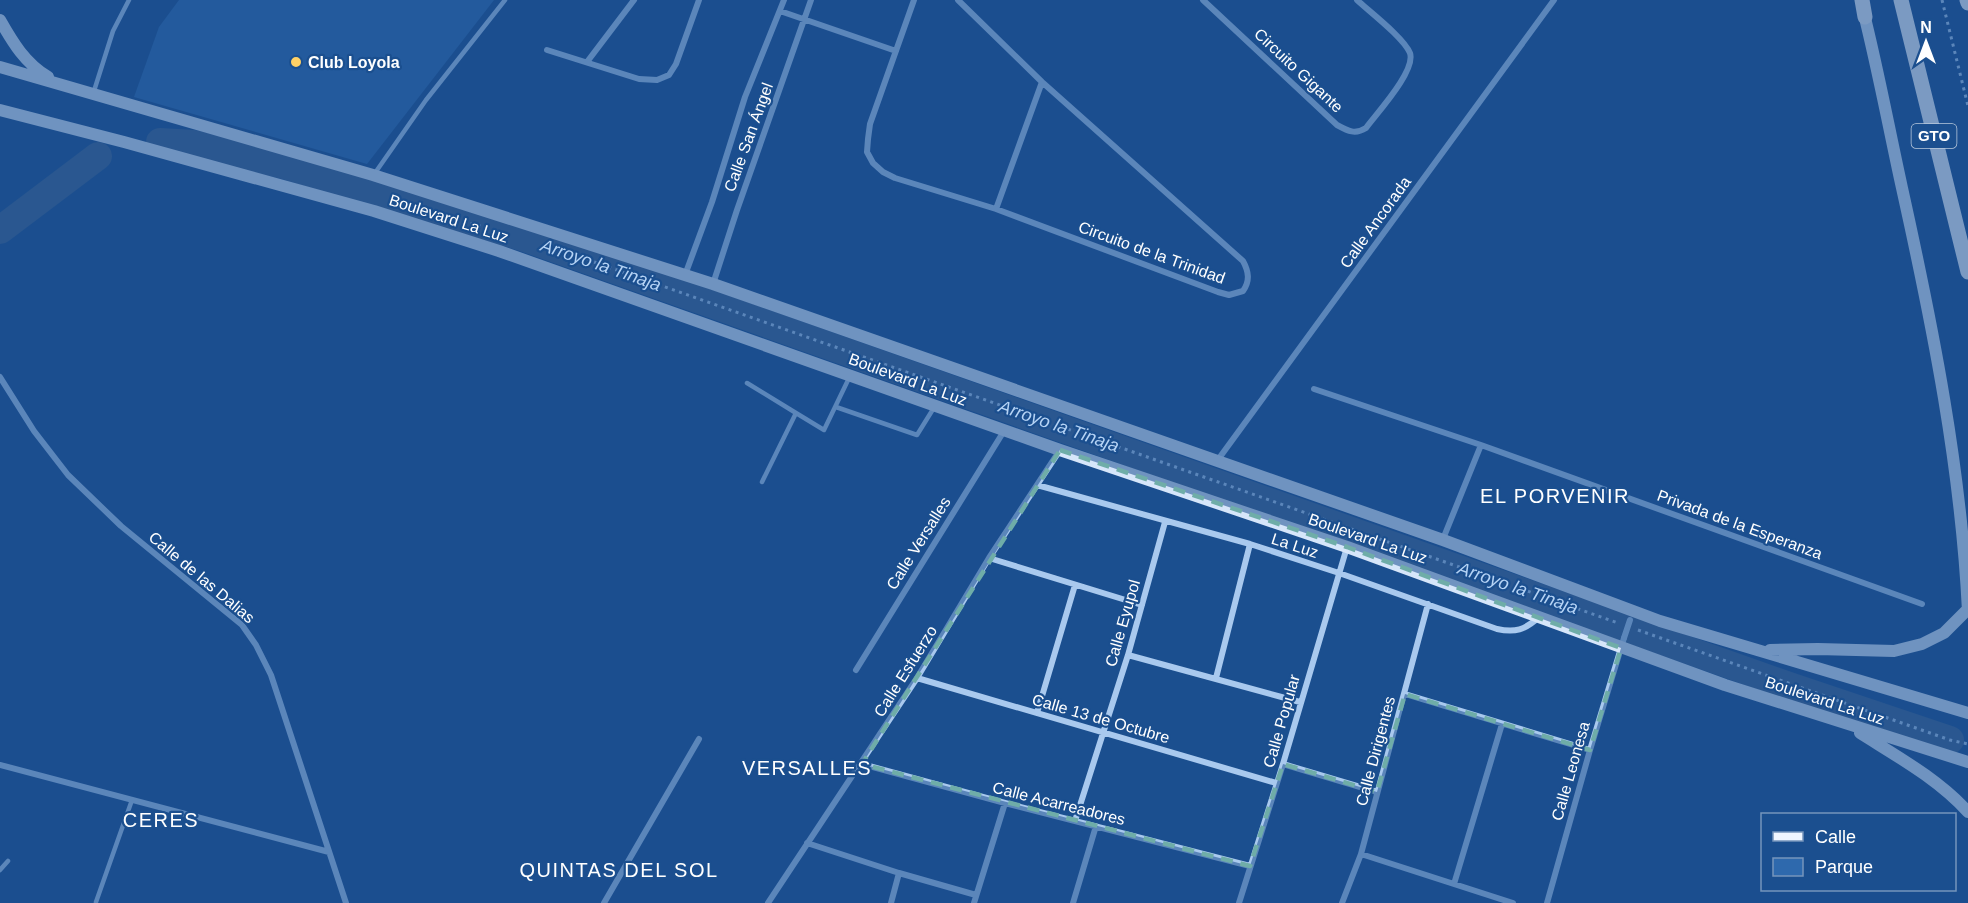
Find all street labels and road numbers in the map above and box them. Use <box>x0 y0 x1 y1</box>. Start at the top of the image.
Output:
street label: Circuito Gigante <box>1251 25 1346 116</box>
street label: Calle San Ángel <box>720 80 776 194</box>
road number: GTO <box>1912 124 1956 148</box>
street label: Calle Ancorada <box>1337 173 1414 271</box>
street label: Boulevard La Luz <box>387 191 511 246</box>
street label: Circuito de la Trinidad <box>1076 218 1227 287</box>
street label: Boulevard La Luz <box>846 350 969 409</box>
street label: Privada de la Esperanza <box>1655 487 1825 562</box>
street label: Calle Versalles <box>883 494 954 593</box>
street label: Boulevard La Luz <box>1306 510 1429 567</box>
street label: Calle de las Dalias <box>145 528 258 626</box>
street label: La Luz <box>1269 530 1320 561</box>
street label: Calle Eyupol <box>1102 578 1143 669</box>
street label: Calle Esfuerzo <box>871 623 940 720</box>
street label: Calle Popular <box>1260 672 1303 770</box>
street label: Boulevard La Luz <box>1763 673 1887 728</box>
street label: Calle 13 de Octubre <box>1030 691 1172 746</box>
street label: Calle Dirigentes <box>1353 694 1398 808</box>
street label: Calle Leonesa <box>1548 720 1593 823</box>
street label: Calle Acarreadores <box>991 779 1127 828</box>

